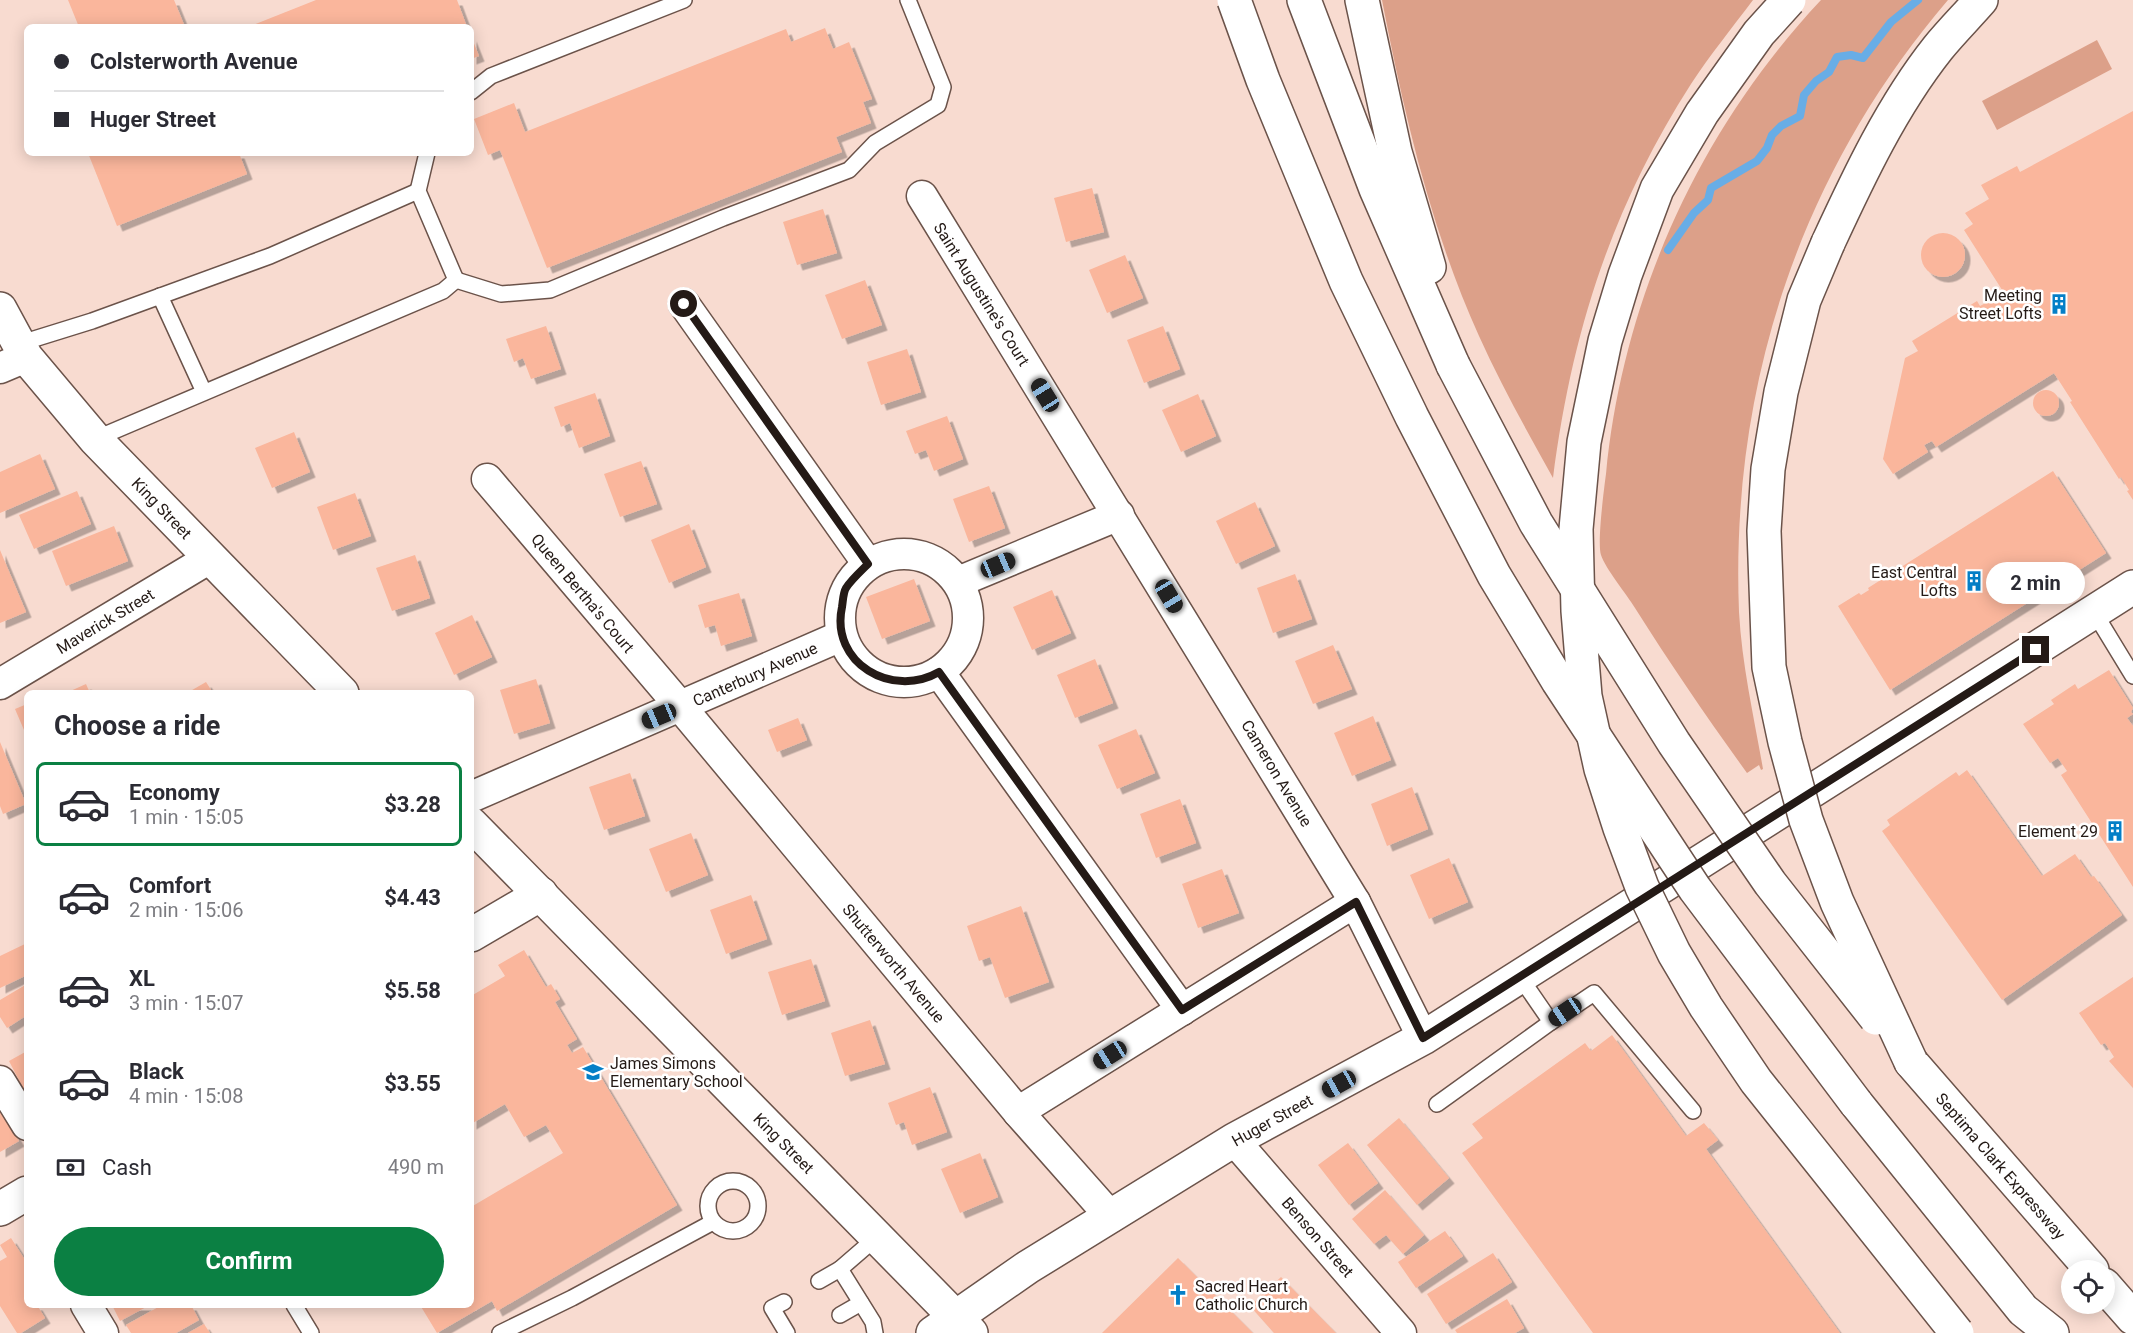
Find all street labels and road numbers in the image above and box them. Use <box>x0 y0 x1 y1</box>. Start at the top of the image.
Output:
street label: Saint Augustine's Court <box>930 219 1033 369</box>
street label: King Street <box>128 474 196 543</box>
street label: Queen Bertha's Court <box>527 530 638 657</box>
street label: Maverick Street <box>53 585 158 658</box>
street label: Canterbury Avenue <box>690 638 820 710</box>
street label: Cameron Avenue <box>1237 716 1316 830</box>
street label: Shutterworth Avenue <box>838 900 949 1026</box>
street label: Septima Clark Expressway <box>1932 1089 2070 1244</box>
street label: Huger Street <box>1229 1090 1316 1150</box>
street label: King Street <box>749 1109 818 1178</box>
street label: Benson Street <box>1278 1193 1357 1281</box>

